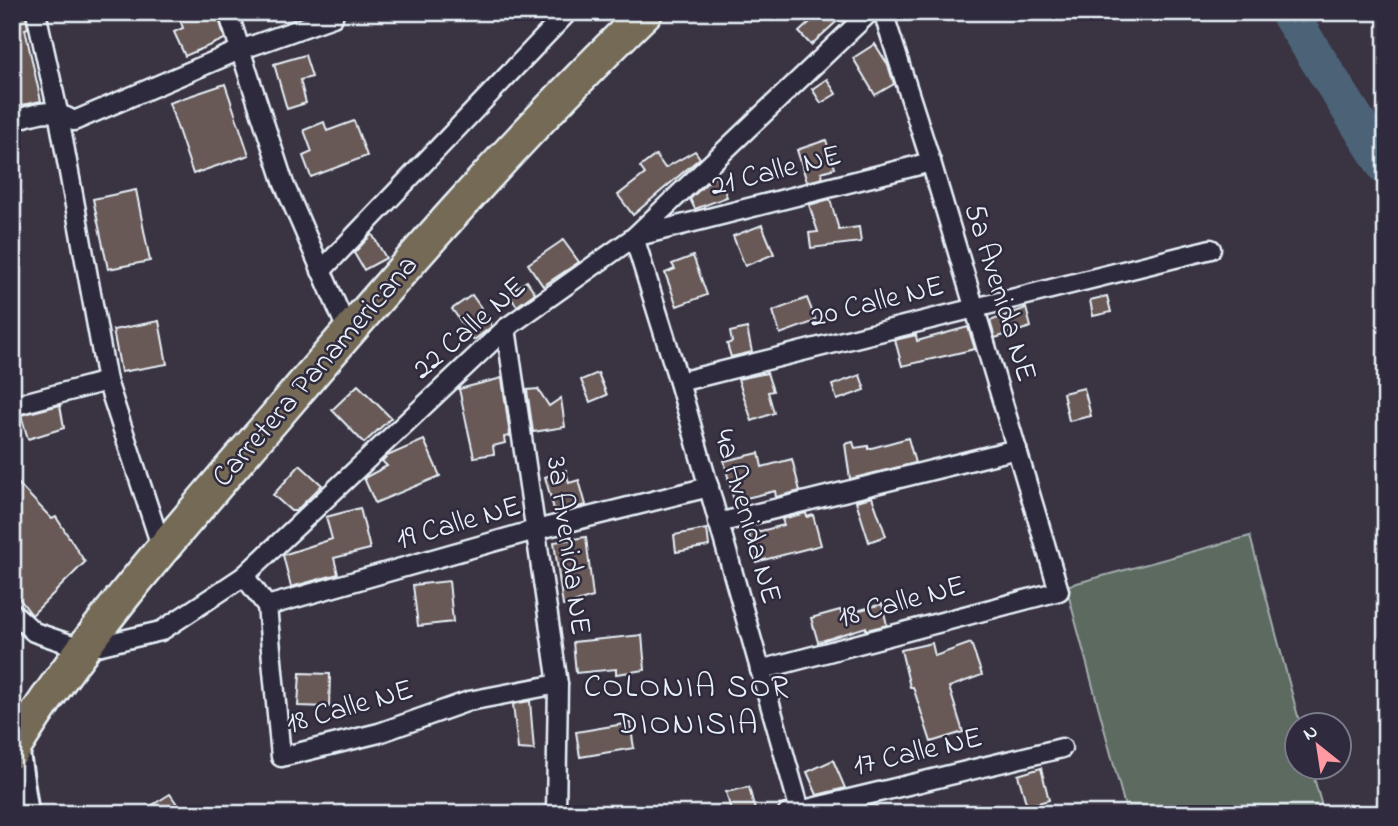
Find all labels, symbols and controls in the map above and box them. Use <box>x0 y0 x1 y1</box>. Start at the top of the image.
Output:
street label: 21 Calle NE <box>706 134 846 210</box>
street label: 5a Avenida NE <box>951 198 1047 388</box>
street label: Carretera Panamericana <box>202 246 430 498</box>
street label: 20 Calle NE <box>805 265 949 341</box>
street label: 22 Calle NE <box>403 267 537 391</box>
street label: 4a Avenida NE <box>700 425 792 609</box>
street label: 3a Avenida NE <box>533 454 601 638</box>
street label: 19 Calle NE <box>391 485 527 563</box>
street label: 18 Calle NE <box>833 565 971 641</box>
district label: COLONIA SOR DIONISIA <box>584 665 790 749</box>
street label: 18 Calle NE <box>281 669 419 747</box>
north arrow <box>1282 710 1352 780</box>
street label: 17 Calle NE <box>849 717 987 789</box>
text: N <box>1298 718 1323 748</box>

